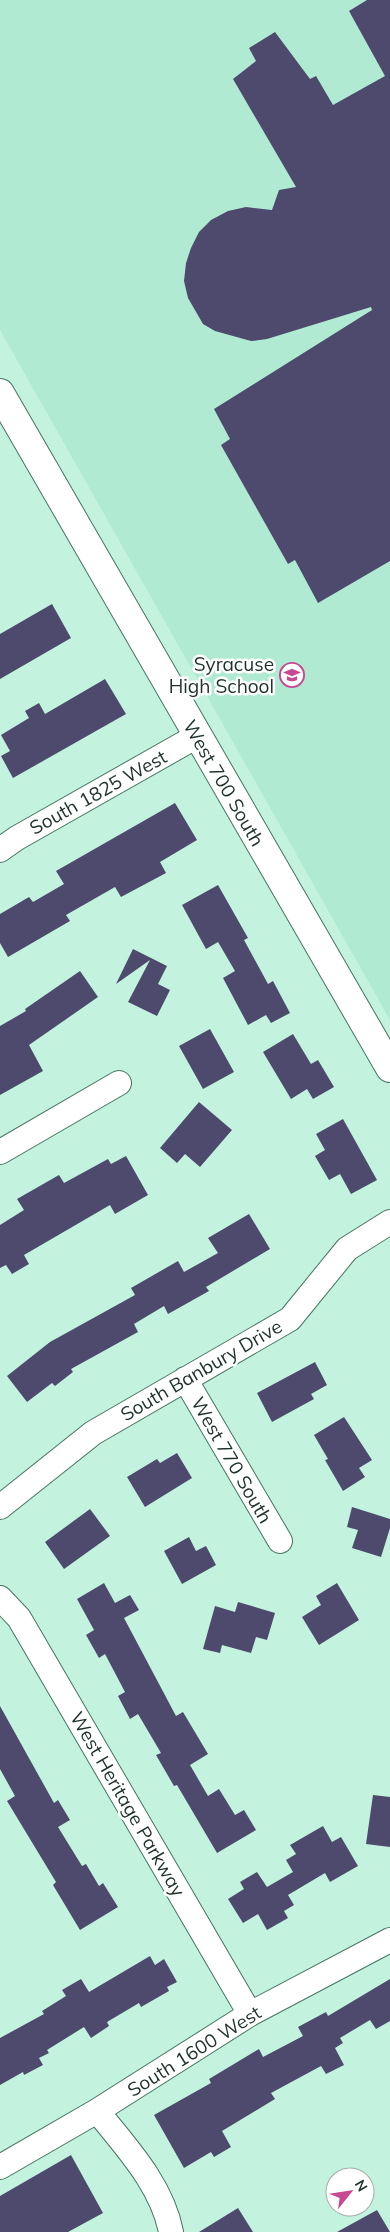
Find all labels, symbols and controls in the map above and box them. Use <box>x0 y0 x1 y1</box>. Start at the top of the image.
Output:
place label: Syracuse High School <box>169 652 274 698</box>
school or university icon: Syracuse High School <box>279 662 305 688</box>
street label: West 700 South <box>178 716 270 850</box>
street label: South 1825 West <box>25 744 171 840</box>
street label: South Banbury Drive <box>116 1314 286 1426</box>
street label: West 770 South <box>186 1393 278 1527</box>
street label: West Heritage Parkway <box>65 1707 191 1901</box>
street label: South 1600 West <box>123 2000 266 2102</box>
north arrow <box>325 2167 375 2217</box>
text: N <box>351 2176 372 2195</box>

